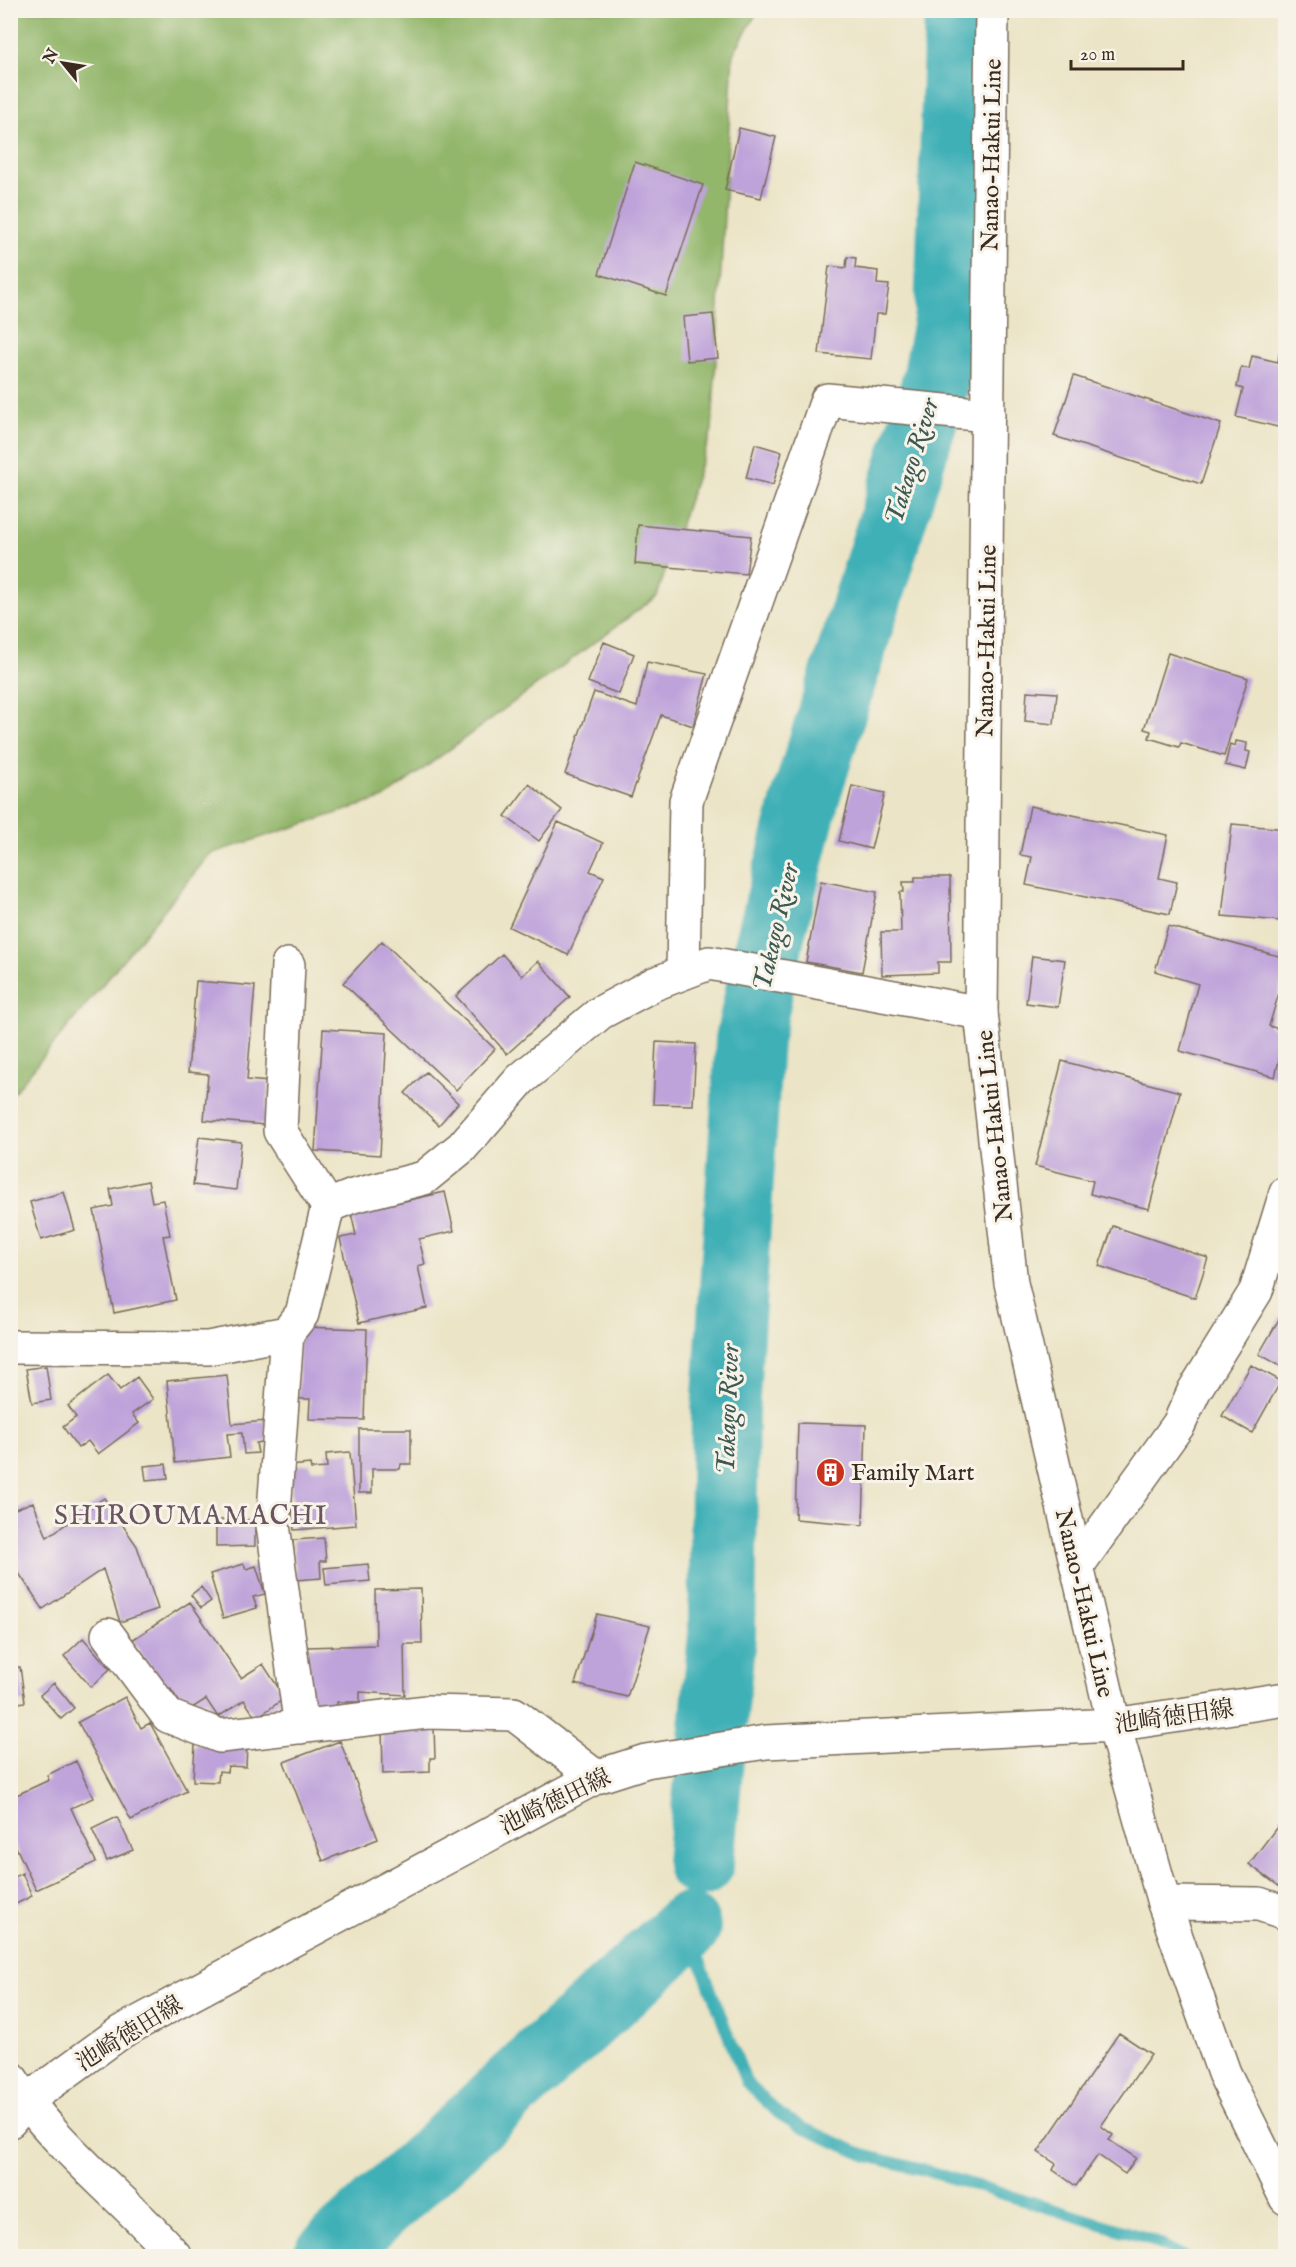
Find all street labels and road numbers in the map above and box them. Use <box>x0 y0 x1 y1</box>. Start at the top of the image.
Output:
street label: Nanao-Hakui Line <box>975 58 1010 252</box>
street label: Nanao-Hakui Line <box>970 544 1005 738</box>
street label: Nanao-Hakui Line <box>970 1028 1021 1223</box>
street label: Nanao-Hakui Line <box>1047 1506 1120 1701</box>
street label: 池崎徳田線 <box>1113 1694 1236 1741</box>
street label: 池崎徳田線 <box>495 1762 616 1843</box>
street label: 池崎徳田線 <box>71 1989 189 2079</box>

